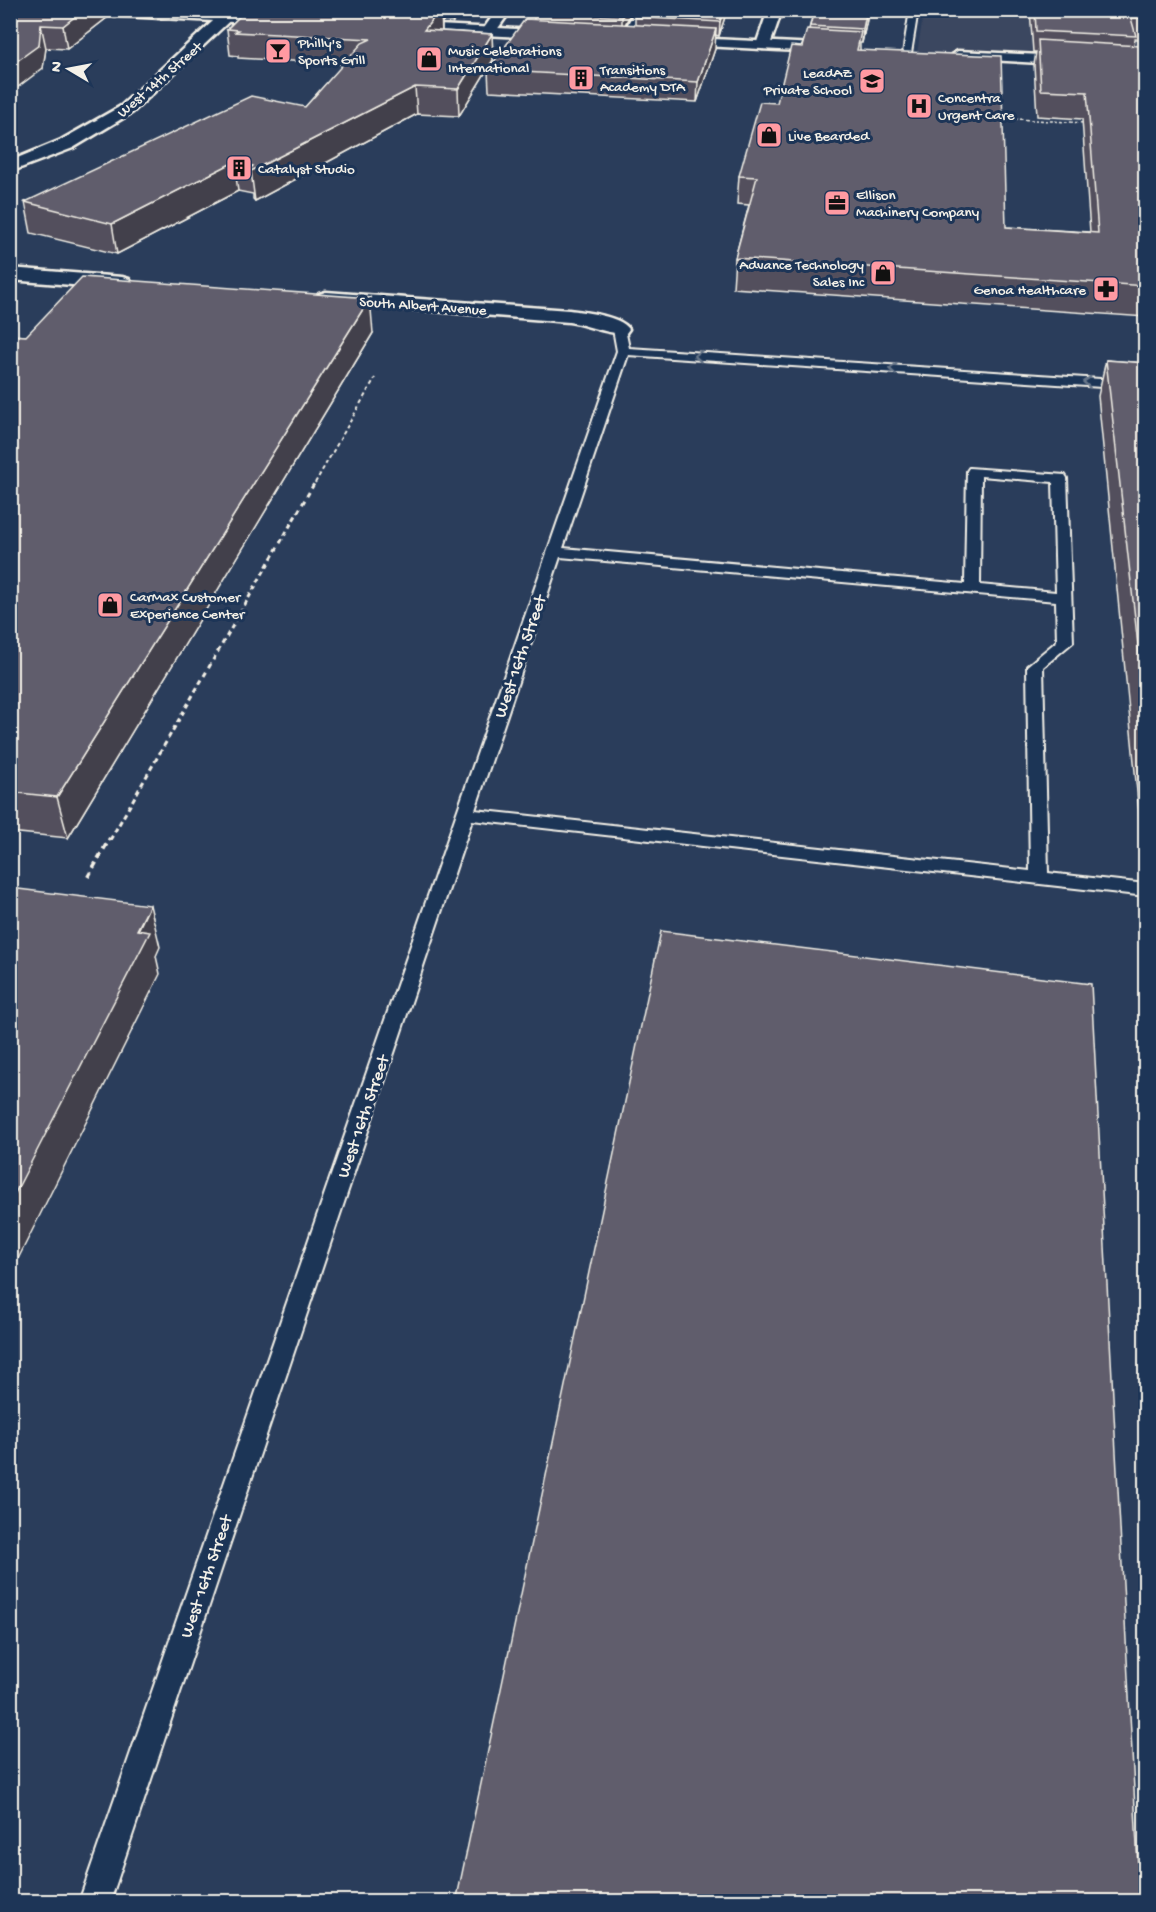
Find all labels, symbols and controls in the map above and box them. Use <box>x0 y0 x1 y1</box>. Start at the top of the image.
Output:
place label: Philly's Sports Grill <box>297 35 365 70</box>
bar icon: Philly's Sports Grill <box>263 36 293 66</box>
street label: West 14th Street <box>114 38 208 122</box>
north arrow <box>39 39 99 99</box>
place label: Music Celebrations International <box>448 43 562 78</box>
shop icon: Music Celebrations International <box>414 44 444 74</box>
text: N <box>47 60 68 74</box>
place label: Transitions Academy DTA <box>599 62 686 97</box>
building icon: Transitions Academy DTA <box>566 63 596 93</box>
place label: LeadAZ Private School <box>763 65 852 100</box>
school or university icon: LeadAZ Private School <box>857 66 887 96</box>
place label: Concentra Urgent Care <box>938 90 1015 125</box>
hospital icon: Concentra Urgent Care <box>904 91 934 121</box>
shop icon: Live Bearded <box>754 120 784 150</box>
place label: Live Bearded <box>788 128 870 146</box>
building icon: Catalyst Studio <box>224 153 254 183</box>
place label: Catalyst Studio <box>258 161 355 179</box>
place label: Ellison Machinery Company <box>856 187 980 222</box>
office icon: Ellison Machinery Company <box>822 188 852 218</box>
place label: Advance Technology Sales Inc <box>739 257 865 292</box>
shop icon: Advance Technology Sales Inc <box>868 258 898 288</box>
pharmacy icon: Genoa Healthcare <box>1091 274 1121 304</box>
place label: Genoa Healthcare <box>973 282 1086 300</box>
street label: South Albert Avenue <box>359 294 487 320</box>
one-way arrow <box>693 350 703 363</box>
one-way arrow <box>888 363 897 376</box>
one-way arrow <box>1083 376 1092 389</box>
place label: CarMax Customer Experience Center <box>130 589 246 624</box>
shop icon: CarMax Customer Experience Center <box>95 590 125 620</box>
street label: West 16th Street <box>491 591 553 721</box>
street label: West 16th Street <box>334 1051 396 1181</box>
street label: West 16th Street <box>177 1511 239 1641</box>

